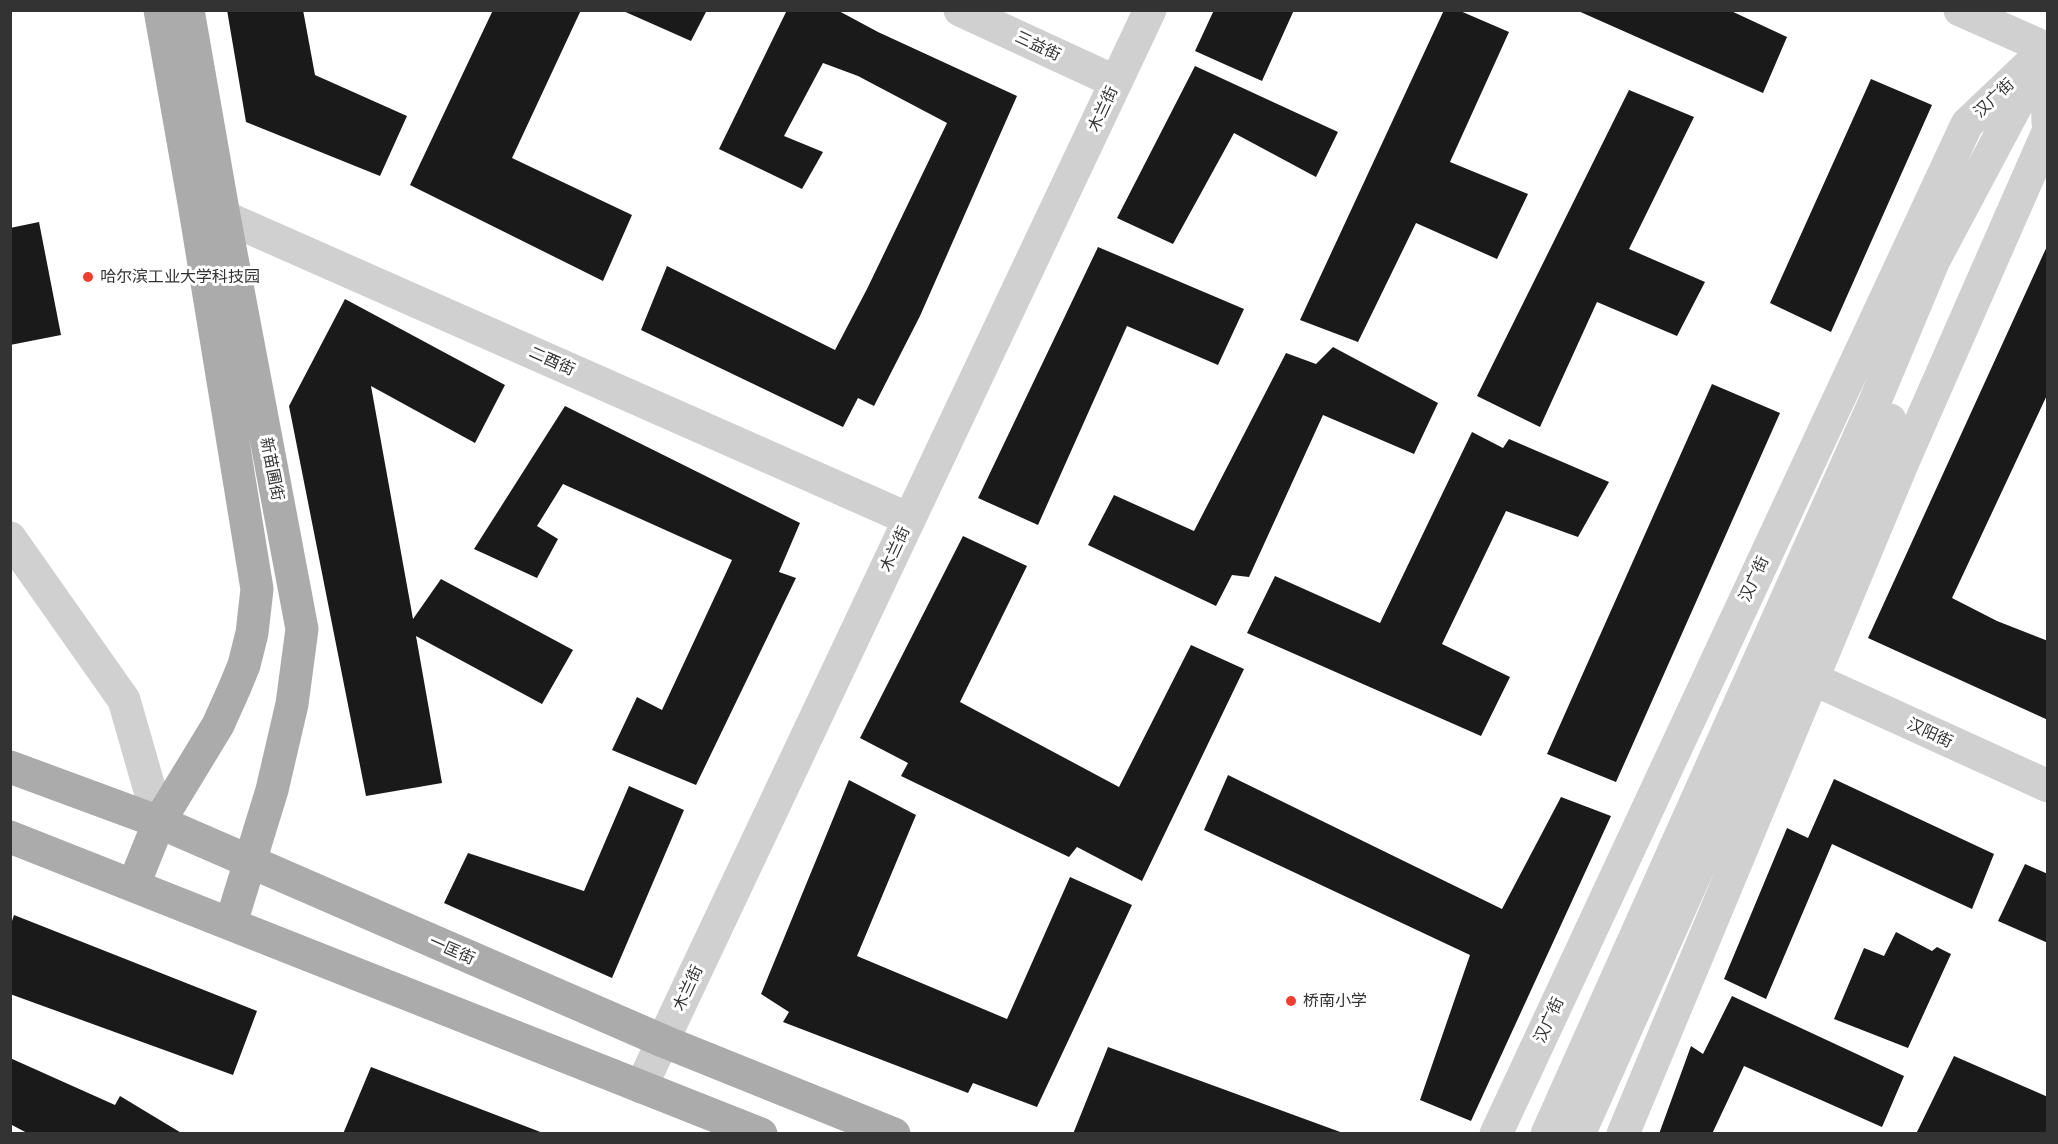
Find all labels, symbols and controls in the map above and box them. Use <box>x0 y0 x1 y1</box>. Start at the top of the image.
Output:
street label: 三益街 <box>1012 27 1064 65</box>
street label: 汉广街 <box>1970 75 2018 121</box>
street label: 木兰街 <box>1084 83 1122 135</box>
place label: 哈尔滨工业大学科技园 <box>100 267 260 287</box>
marker: 哈尔滨工业大学科技园 <box>81 270 95 284</box>
street label: 二酉街 <box>526 342 578 380</box>
street label: 新苗圃街 <box>256 436 288 502</box>
street label: 木兰街 <box>876 523 914 575</box>
street label: 汉广街 <box>1735 553 1773 605</box>
street label: 汉阳街 <box>1904 714 1956 752</box>
street label: 一匡街 <box>426 931 478 969</box>
street label: 木兰街 <box>669 962 707 1014</box>
place label: 桥南小学 <box>1303 991 1367 1011</box>
marker: 桥南小学 <box>1284 994 1298 1008</box>
street label: 汉广街 <box>1530 994 1568 1046</box>

